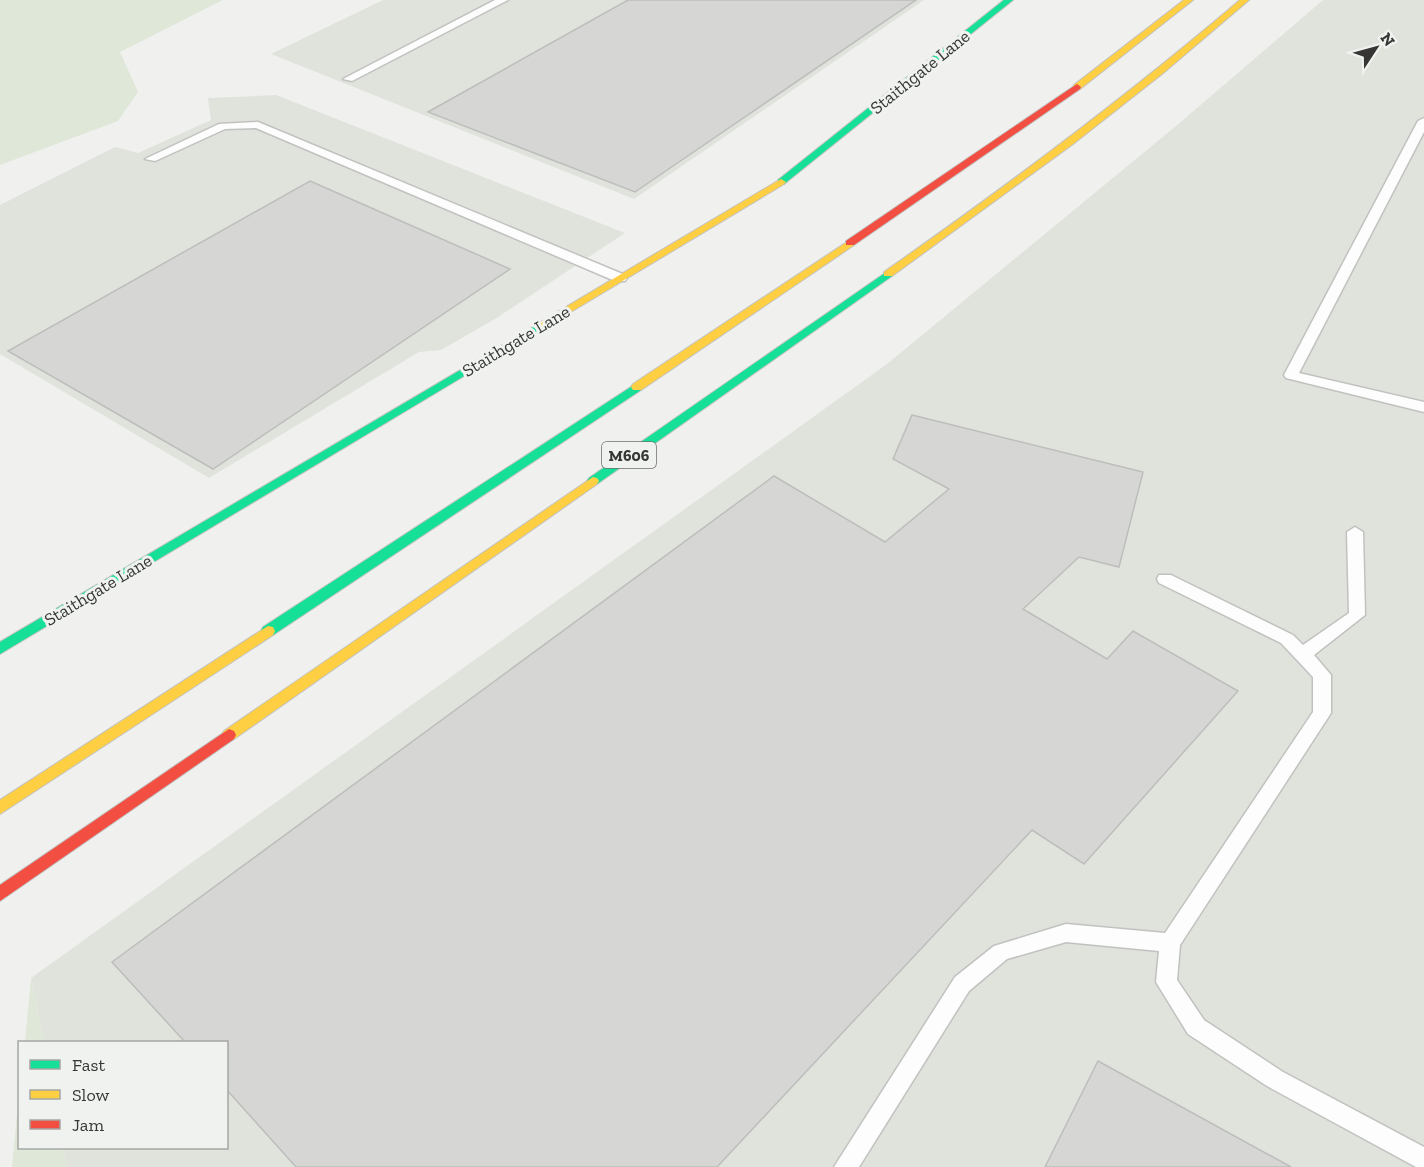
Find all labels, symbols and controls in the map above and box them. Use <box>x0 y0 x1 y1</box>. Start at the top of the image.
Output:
north arrow <box>1346 18 1406 78</box>
street label: Staithgate Lane <box>866 25 974 119</box>
text: N <box>1376 29 1399 50</box>
street label: Staithgate Lane <box>458 300 574 382</box>
road number: M606 <box>602 442 656 468</box>
street label: Staithgate Lane <box>40 549 156 631</box>
legend <box>18 1041 228 1149</box>
text: Fast <box>72 1054 105 1076</box>
text: Slow <box>72 1084 109 1106</box>
text: Jam <box>72 1114 104 1136</box>

